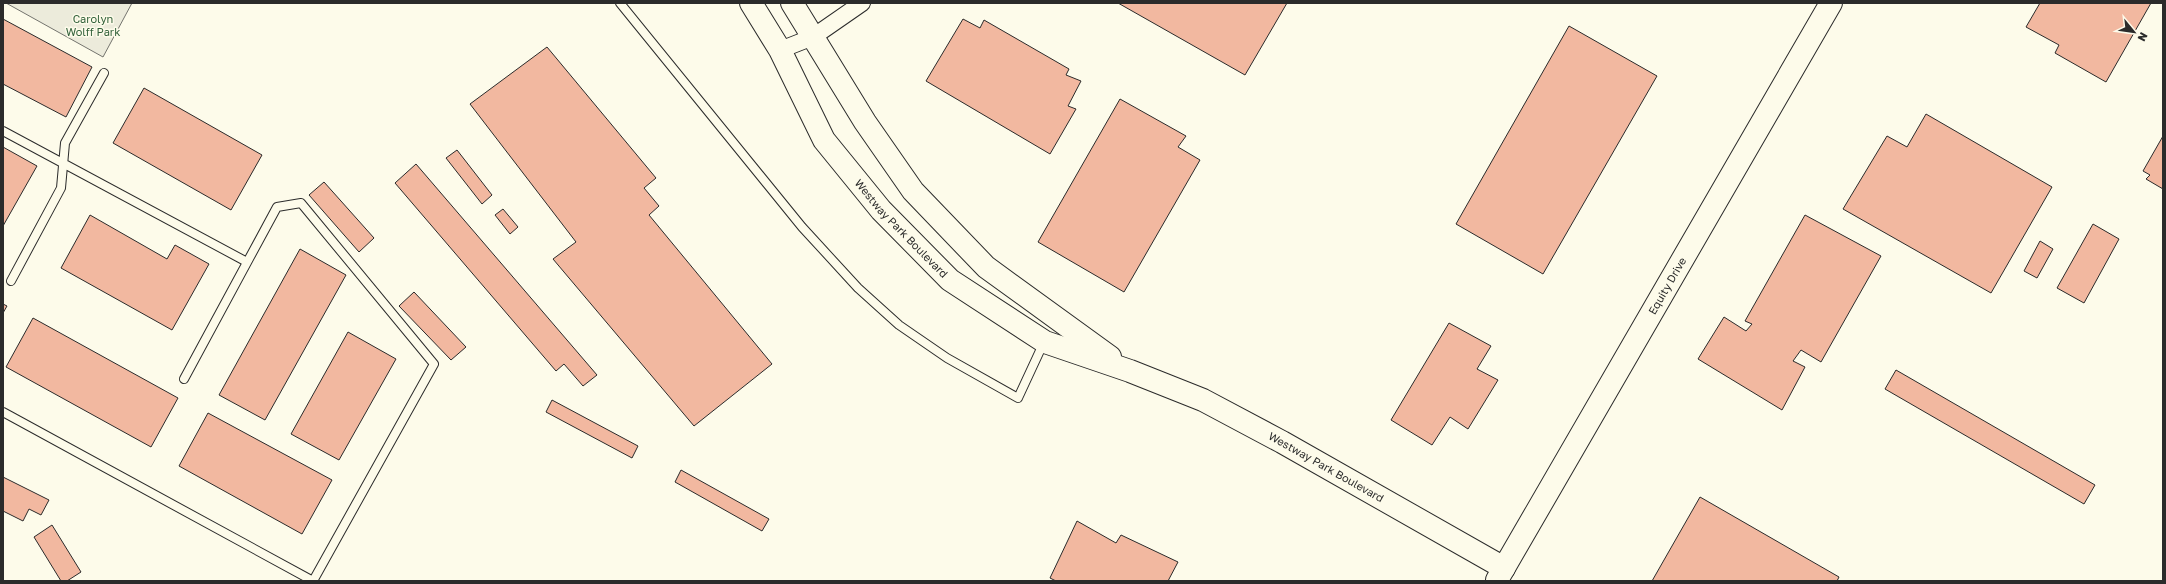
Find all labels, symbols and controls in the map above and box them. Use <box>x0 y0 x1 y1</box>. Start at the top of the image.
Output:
park label: Carolyn Wolff Park <box>66 12 120 38</box>
north arrow <box>2114 12 2154 52</box>
text: N <box>2135 30 2151 44</box>
street label: Westway Park Boulevard <box>852 176 951 280</box>
street label: Equity Drive <box>1645 255 1689 316</box>
street label: Westway Park Boulevard <box>1266 429 1386 504</box>

